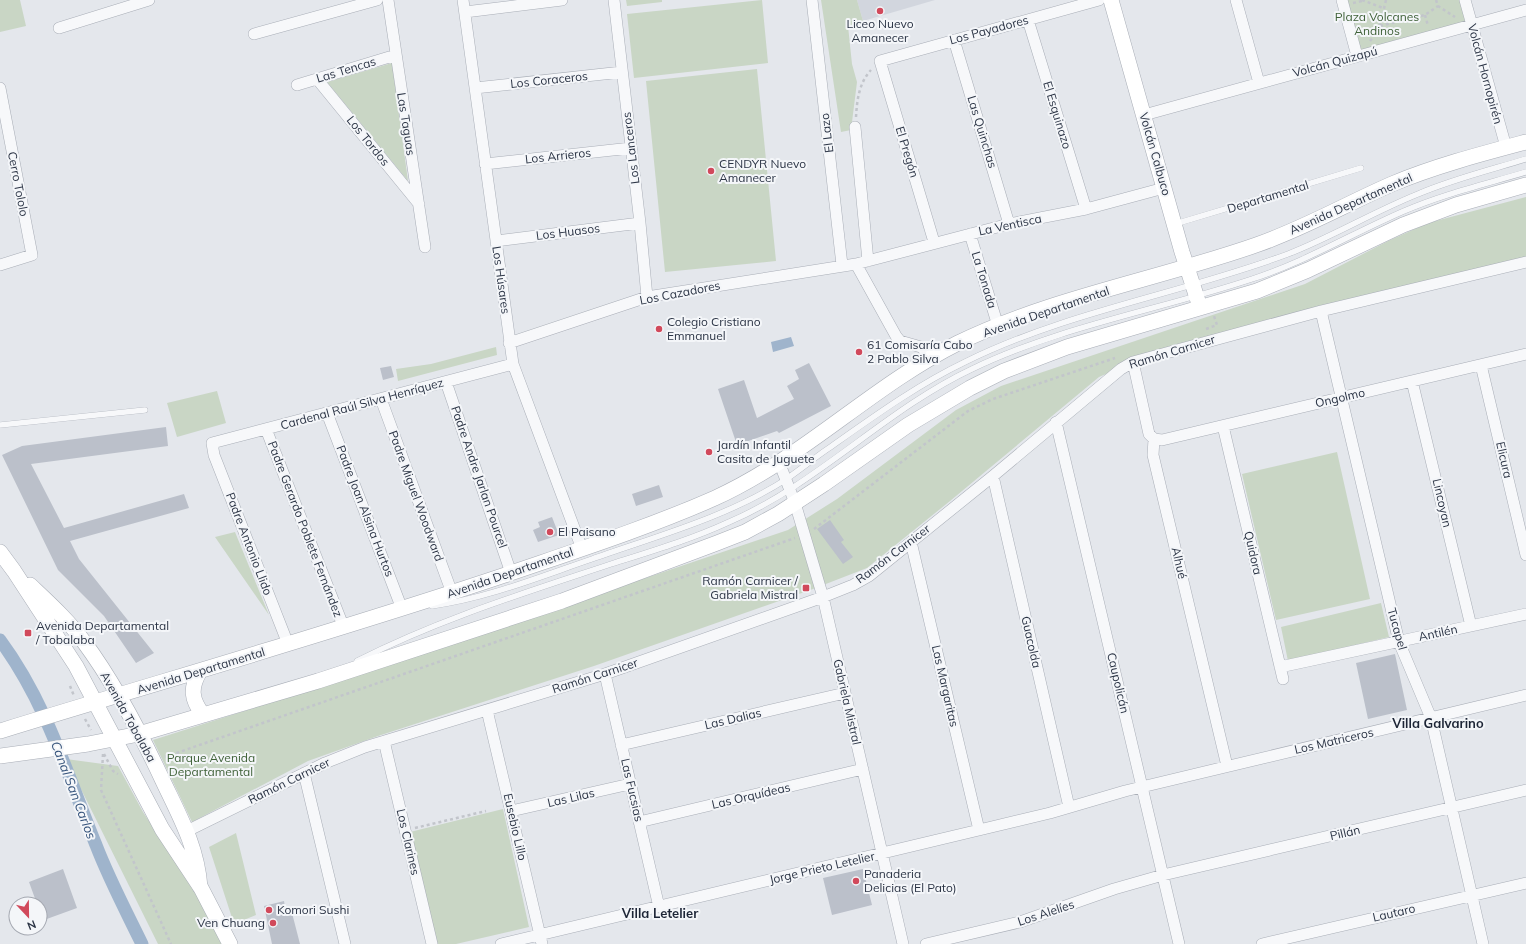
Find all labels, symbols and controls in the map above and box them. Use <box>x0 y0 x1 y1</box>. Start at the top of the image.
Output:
marker: Liceo Nuevo Amanecer <box>875 6 885 16</box>
park label: Plaza Volcanes Andinos <box>1335 9 1419 38</box>
street label: Los Payadores <box>948 12 1030 47</box>
place label: Liceo Nuevo Amanecer <box>846 16 914 45</box>
street label: Volcán Hornopirén <box>1465 22 1506 125</box>
street label: Volcán Quizapú <box>1291 43 1379 80</box>
street label: Las Tencas <box>314 53 378 86</box>
street label: Los Coraceros <box>509 68 589 91</box>
street label: El Esquinazo <box>1040 79 1075 151</box>
street label: Las Taguas <box>394 91 419 157</box>
street label: Las Quinchas <box>964 94 1001 170</box>
street label: Los Lanceros <box>619 111 642 185</box>
street label: Volcán Calbuco <box>1136 111 1175 197</box>
street label: El Lazo <box>817 112 836 154</box>
street label: Los Tordos <box>344 113 393 169</box>
street label: El Pregón <box>893 124 922 179</box>
street label: Los Arrieros <box>524 145 592 166</box>
street label: Cerro Tololo <box>5 150 32 218</box>
place label: CENDYR Nuevo Amanecer <box>719 156 806 185</box>
marker: CENDYR Nuevo Amanecer <box>706 166 716 176</box>
street label: Avenida Departamental <box>1287 170 1415 237</box>
street label: Departamental <box>1225 177 1310 216</box>
street label: La Ventisca <box>977 211 1043 239</box>
street label: Los Huasos <box>535 220 601 243</box>
street label: Los Húsares <box>489 245 514 315</box>
street label: La Tonada <box>969 250 1000 310</box>
street label: Los Cazadores <box>638 277 722 308</box>
street label: Avenida Departamental <box>980 283 1111 340</box>
place label: Colegio Cristiano Emmanuel <box>667 314 761 343</box>
marker: Colegio Cristiano Emmanuel <box>654 324 664 334</box>
street label: Ramón Carnicer <box>1127 331 1217 372</box>
place label: 61 Comisaría Cabo 2 Pablo Silva <box>867 337 973 366</box>
marker: 61 Comisaría Cabo 2 Pablo Silva <box>854 347 864 357</box>
street label: Cardenal Raúl Silva Henríquez <box>279 374 445 433</box>
street label: Ongolmo <box>1314 384 1366 411</box>
street label: Padre Andre Jarlan Pourcel <box>448 404 511 550</box>
street label: Padre Miguel Woodward <box>386 428 447 563</box>
place label: Jardín Infantil Casita de Juguete <box>717 437 815 466</box>
street label: Padre Gerardo Poblete Fernández <box>265 439 346 619</box>
street label: Elicura <box>1493 440 1516 480</box>
street label: Padre Joan Alsina Hurtos <box>333 443 398 579</box>
marker: Jardín Infantil Casita de Juguete <box>704 447 714 457</box>
street label: Lincoyan <box>1430 477 1455 529</box>
street label: Padre Antonio Llido <box>223 490 276 597</box>
street label: Ramón Carnicer <box>853 520 933 586</box>
place label: El Paisano <box>558 524 616 539</box>
marker: El Paisano <box>545 527 555 537</box>
street label: Quidora <box>1241 529 1266 576</box>
street label: Avenida Departamental <box>444 544 575 601</box>
street label: Alhué <box>1169 546 1190 580</box>
place label: Ramón Carnicer / Gabriela Mistral <box>702 573 799 602</box>
marker: Ramón Carnicer / Gabriela Mistral <box>801 583 811 593</box>
street label: Tucapel <box>1384 606 1411 652</box>
street label: Guacolda <box>1018 614 1045 669</box>
place label: Avenida Departamental / Tobalaba <box>35 618 169 647</box>
street label: Antilén <box>1417 621 1459 644</box>
marker: Avenida Departamental / Tobalaba <box>23 628 33 638</box>
street label: Las Margaritas <box>929 643 962 728</box>
street label: Avenida Departamental <box>135 644 267 697</box>
street label: Caupolicán <box>1104 651 1133 715</box>
street label: Ramón Carnicer <box>550 654 640 696</box>
street label: Gabriela Mistral <box>830 657 865 746</box>
street label: Avenida Tobalaba <box>97 669 159 764</box>
street label: Las Dalias <box>703 705 763 732</box>
district label: Villa Galvarino <box>1391 715 1484 731</box>
street label: Los Matriceros <box>1293 724 1375 757</box>
water label: Canal San Carlos <box>48 739 100 841</box>
park label: Parque Avenida Departamental <box>167 750 255 779</box>
street label: Ramón Carnicer <box>245 754 333 807</box>
street label: Las Fucsias <box>618 757 647 823</box>
street label: Las Orquídeas <box>710 779 792 812</box>
street label: Las Lilas <box>546 785 596 810</box>
street label: Eusebio Lillo <box>500 792 531 862</box>
street label: Los Clarines <box>394 807 423 876</box>
street label: Pillán <box>1328 822 1361 843</box>
street label: Jorge Prieto Letelier <box>768 848 877 887</box>
place label: Panaderia Delicias (El Pato) <box>864 866 957 895</box>
marker: Panaderia Delicias (El Pato) <box>851 876 861 886</box>
north arrow <box>8 896 48 936</box>
street label: Los Alelíes <box>1016 896 1076 929</box>
street label: Lautaro <box>1371 900 1417 925</box>
place label: Komori Sushi <box>277 902 349 917</box>
marker: Komori Sushi <box>264 905 274 915</box>
district label: Villa Letelier <box>621 905 699 921</box>
place label: Ven Chuang <box>197 915 265 930</box>
text: N <box>25 917 38 933</box>
marker: Ven Chuang <box>268 918 278 928</box>

